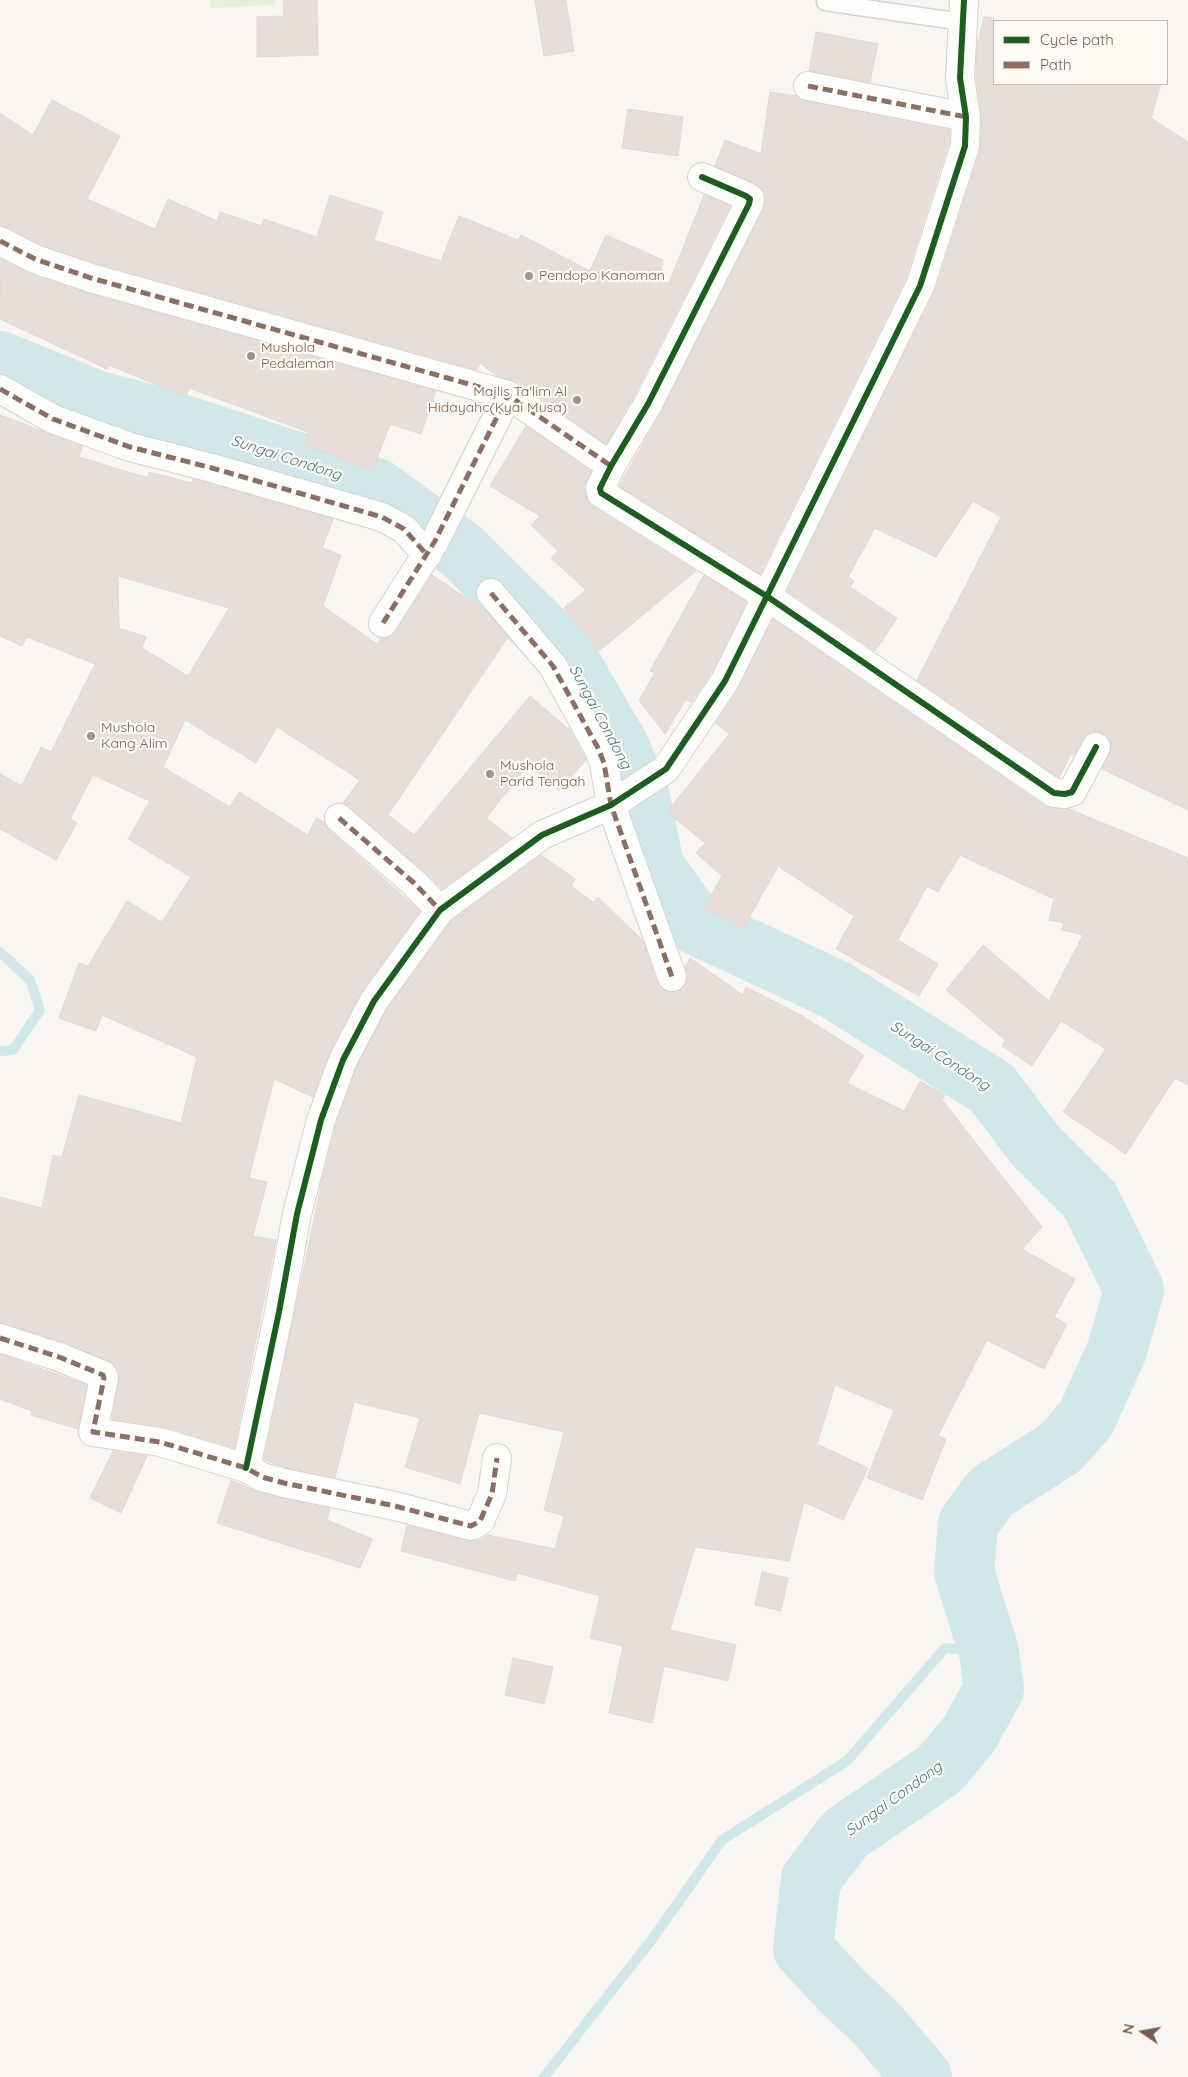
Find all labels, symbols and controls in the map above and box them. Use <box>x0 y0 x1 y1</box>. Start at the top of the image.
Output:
legend <box>993 20 1168 85</box>
text: Cycle path <box>1040 30 1114 49</box>
text: Path <box>1040 55 1072 74</box>
place label: Pendopo Kanoman <box>539 268 665 284</box>
marker: Pendopo Kanoman <box>523 270 535 282</box>
place label: Mushola Pedaleman <box>261 340 334 372</box>
marker: Mushola Pedaleman <box>245 350 257 362</box>
place label: Majlis Ta'lim Al Hidayahc(Kyai Musa) <box>428 384 567 417</box>
marker: Majlis Ta'lim Al Hidayahc(Kyai Musa) <box>571 394 583 406</box>
water label: Sungai Condong <box>229 432 343 484</box>
water label: Sungai Condong <box>565 662 635 772</box>
place label: Mushola Kang Alim <box>101 720 168 752</box>
marker: Mushola Kang Alim <box>85 730 97 742</box>
place label: Mushola Parid Tengah <box>500 758 585 790</box>
marker: Mushola Parid Tengah <box>484 768 496 780</box>
water label: Sungai Condong <box>887 1017 993 1095</box>
water label: Sungai Condong <box>842 1758 946 1840</box>
north arrow <box>1118 2007 1168 2057</box>
text: N <box>1118 2022 1138 2036</box>

